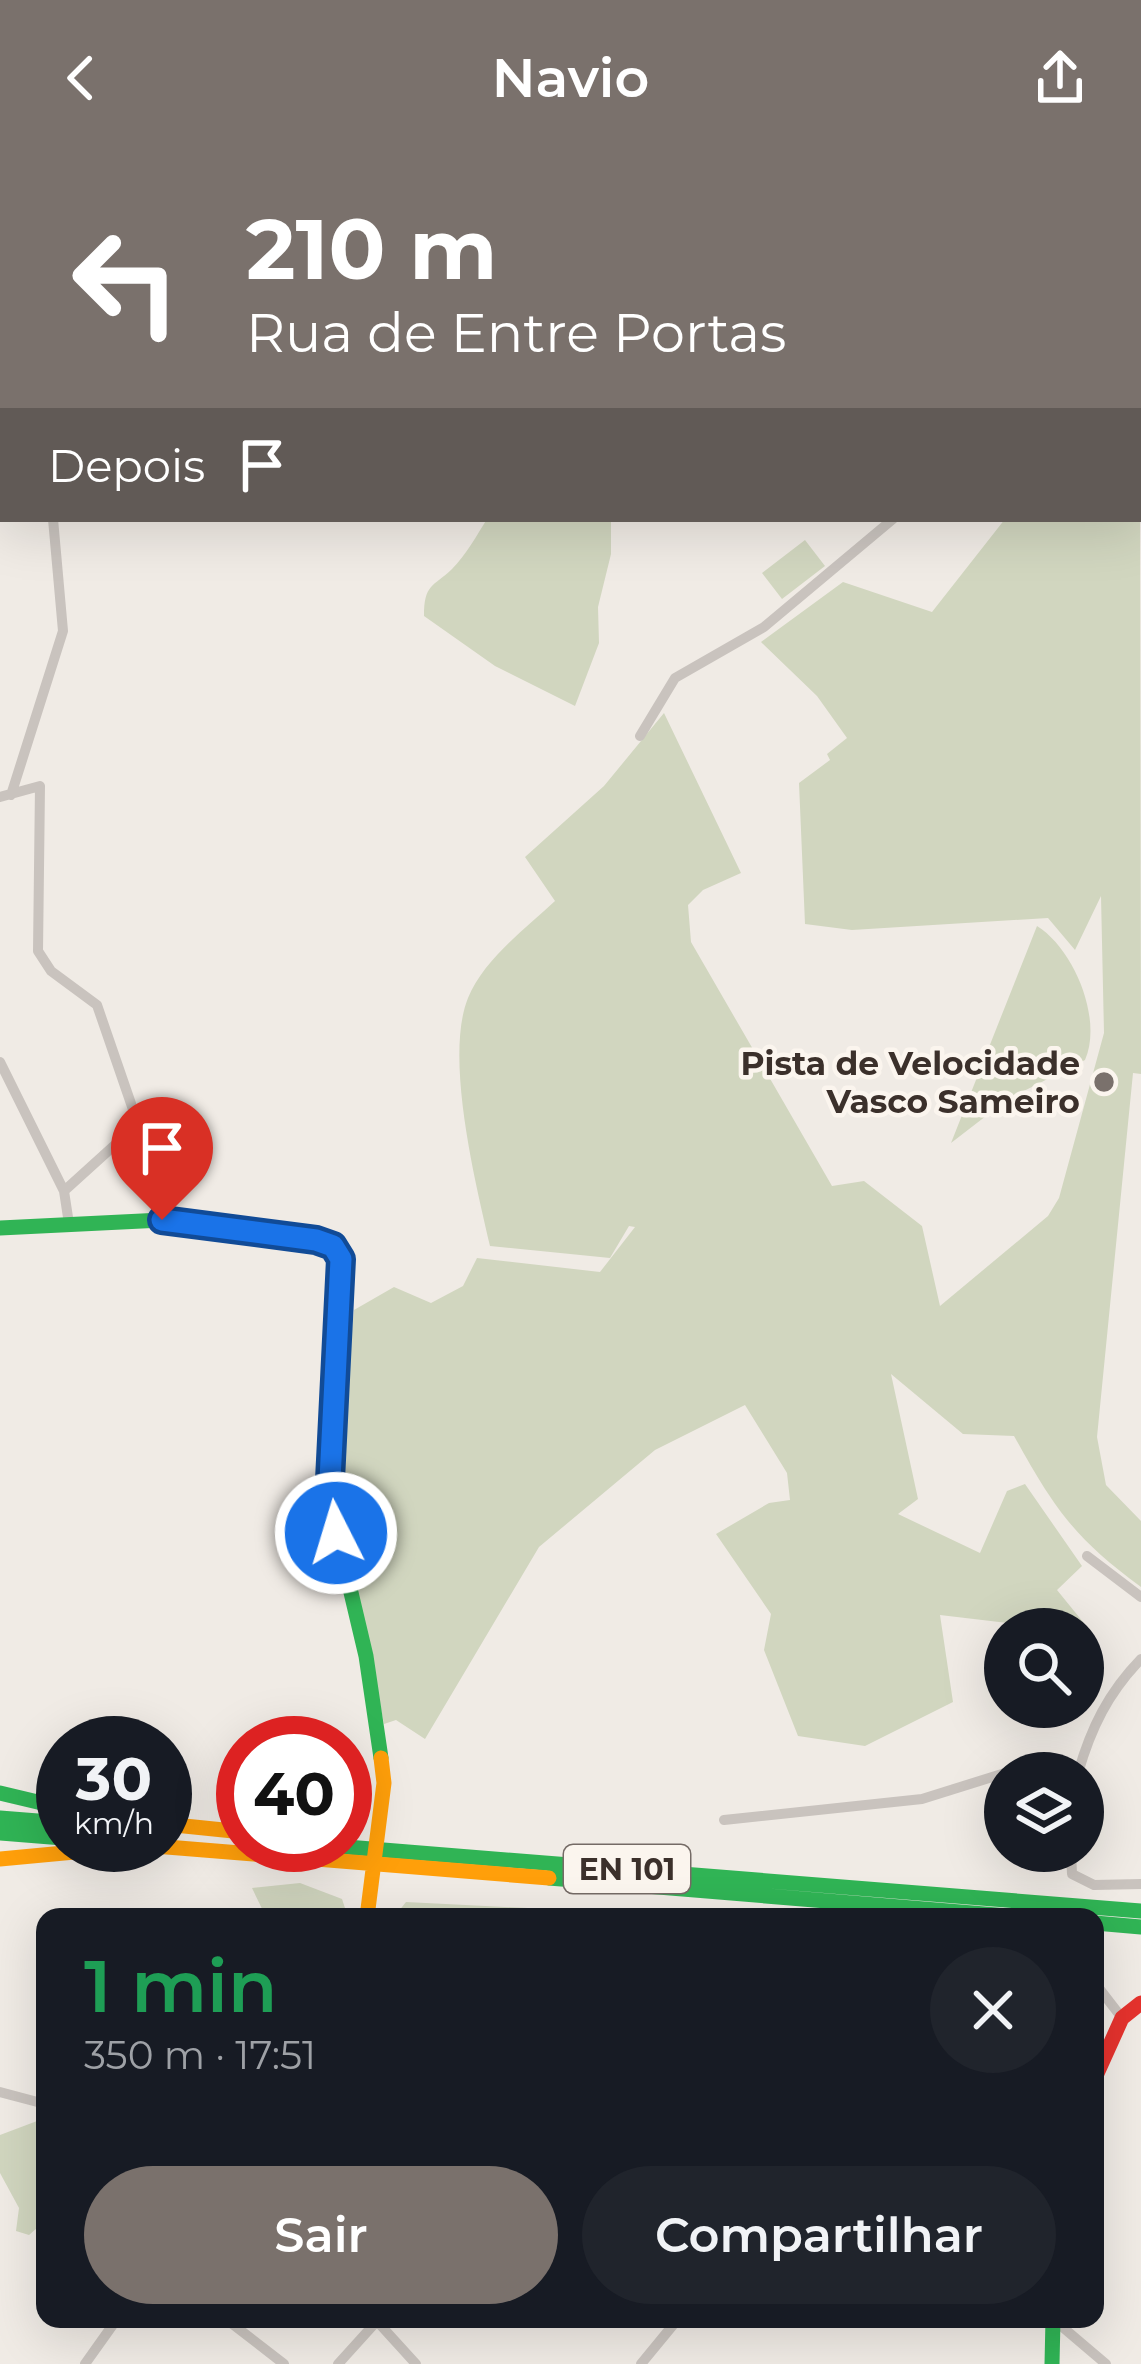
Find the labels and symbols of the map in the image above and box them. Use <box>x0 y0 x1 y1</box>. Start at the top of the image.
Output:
place label: Pista de Velocidade Vasco Sameiro <box>740 1043 1080 1121</box>
marker: Pista de Velocidade Vasco Sameiro <box>1091 1069 1117 1095</box>
pin <box>111 1097 213 1220</box>
position arrow <box>273 1470 399 1596</box>
speed limit sign: 40 <box>216 1716 372 1872</box>
road number: EN 101 <box>564 1845 690 1893</box>

